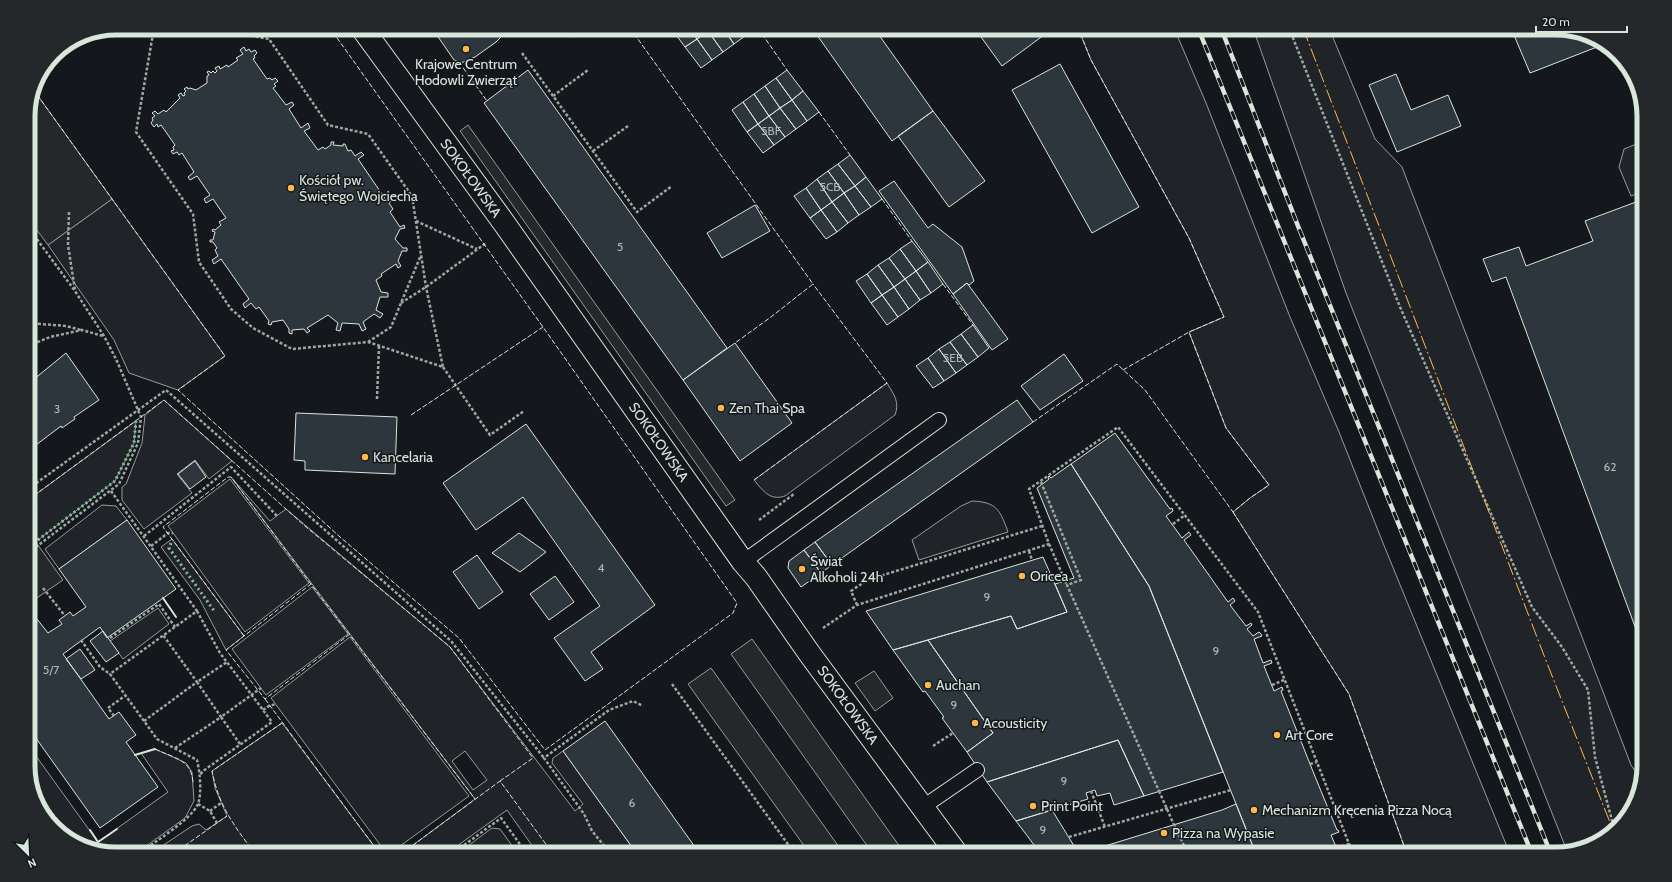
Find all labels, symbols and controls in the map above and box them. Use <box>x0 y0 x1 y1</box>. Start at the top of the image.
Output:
scale bar <box>1536 8 1627 34</box>
text: 20 m <box>1542 14 1570 29</box>
marker: Krajowe Centrum Hodowli Zwierząt <box>461 44 471 54</box>
place label: Krajowe Centrum Hodowli Zwierząt <box>415 55 518 89</box>
house number: 5BF <box>761 123 782 138</box>
street label: SOKOŁOWSKA <box>436 135 506 221</box>
place label: Kościół pw. Świętego Wojciecha <box>299 171 418 205</box>
house number: 5CB <box>819 179 841 194</box>
marker: Kościół pw. Świętego Wojciecha <box>286 183 296 193</box>
house number: 5 <box>617 239 623 254</box>
house number: 5EB <box>943 350 963 365</box>
street label: SOKOŁOWSKA <box>625 399 693 486</box>
place label: Zen Thai Spa <box>729 399 805 417</box>
house number: 3 <box>54 401 60 416</box>
marker: Zen Thai Spa <box>716 403 726 413</box>
place label: Kancelaria <box>373 448 433 466</box>
marker: Kancelaria <box>360 452 370 462</box>
house number: 62 <box>1603 459 1617 474</box>
place label: Świat Alkoholi 24h <box>810 552 883 586</box>
house number: 4 <box>598 560 605 575</box>
marker: Świat Alkoholi 24h <box>797 564 807 574</box>
place label: Oricea <box>1030 567 1068 585</box>
marker: Oricea <box>1017 571 1027 581</box>
house number: 9 <box>984 589 991 604</box>
house number: 9 <box>1213 643 1220 658</box>
house number: 5/7 <box>43 662 59 677</box>
street label: SOKOŁOWSKA <box>813 662 883 748</box>
place label: Auchan <box>936 676 980 694</box>
marker: Auchan <box>923 680 933 690</box>
house number: 9 <box>951 697 958 712</box>
place label: Acousticity <box>983 714 1047 732</box>
marker: Acousticity <box>970 718 980 728</box>
place label: Art Core <box>1285 726 1333 744</box>
marker: Art Core <box>1272 730 1282 740</box>
house number: 9 <box>1061 773 1068 788</box>
house number: 6 <box>629 795 636 810</box>
place label: Print Point <box>1041 797 1103 815</box>
marker: Print Point <box>1028 801 1038 811</box>
place label: Mechanizm Kręcenia Pizza Nocą <box>1262 801 1452 819</box>
marker: Mechanizm Kręcenia Pizza Nocą <box>1249 805 1259 815</box>
house number: 9 <box>1040 822 1047 837</box>
place label: Pizza na Wypasie <box>1172 824 1274 842</box>
marker: Pizza na Wypasie <box>1159 828 1169 838</box>
north arrow <box>8 834 48 874</box>
text: N <box>26 855 38 871</box>

